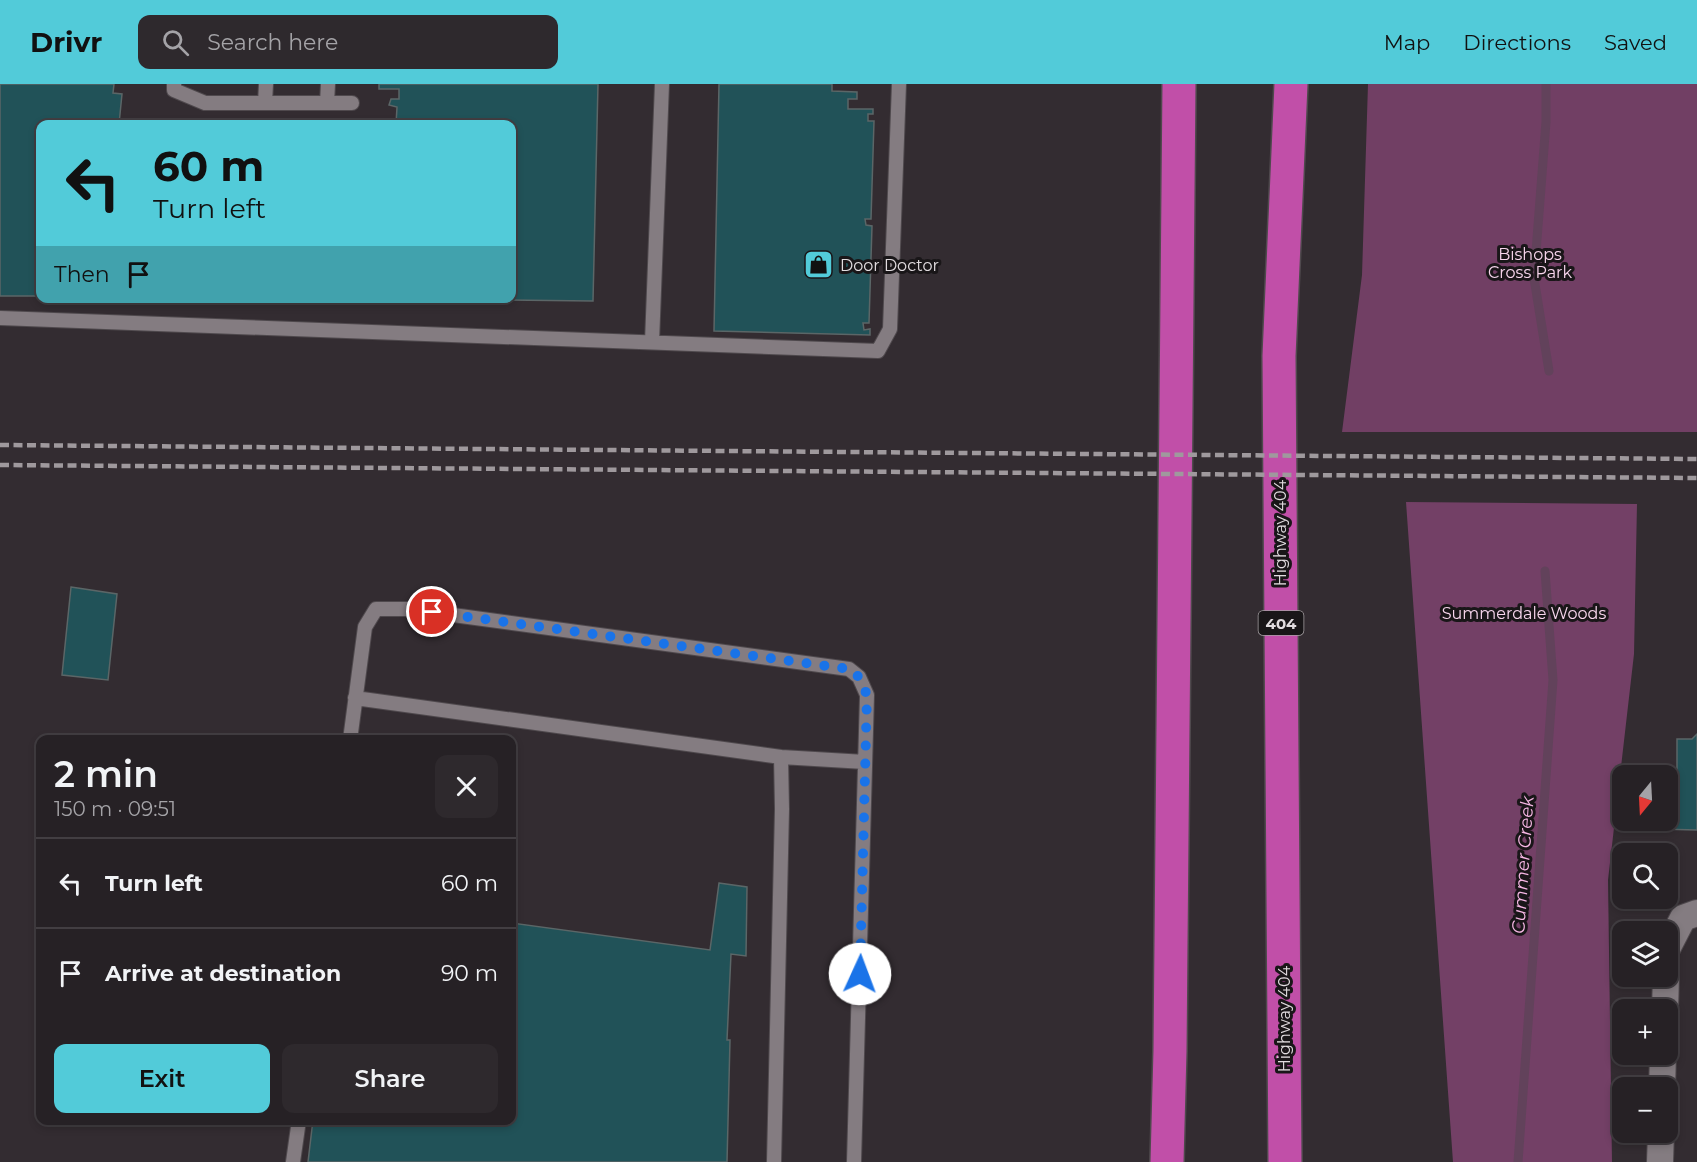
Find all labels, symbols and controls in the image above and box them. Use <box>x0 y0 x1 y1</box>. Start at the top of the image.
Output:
search box <box>138 15 558 69</box>
text: Drivr <box>30 25 102 59</box>
icon: search <box>159 26 192 59</box>
text: Search here <box>207 29 338 56</box>
text: Map <box>1384 30 1430 55</box>
text: Directions <box>1463 30 1571 55</box>
text: Saved <box>1604 30 1667 55</box>
text: 60 m <box>153 140 264 192</box>
icon: left <box>54 144 132 222</box>
text: Turn left <box>153 192 266 225</box>
park label: Bishops Cross Park <box>1488 245 1572 282</box>
shop icon: Door Doctor <box>803 249 835 281</box>
place label: Door Doctor <box>840 256 939 275</box>
icon: arrive <box>122 258 155 291</box>
text: Then <box>54 261 110 288</box>
street label: Highway 404 <box>1271 479 1290 586</box>
pin <box>406 586 457 637</box>
icon: arrive <box>415 595 448 628</box>
park label: Summerdale Woods <box>1442 604 1606 623</box>
road number: 404 <box>1258 611 1304 635</box>
text: 2 min <box>54 752 158 796</box>
button: close <box>435 755 498 818</box>
north arrow <box>1612 765 1678 831</box>
map controls <box>1612 765 1678 1143</box>
water label: Cummer Creek <box>1507 794 1539 935</box>
text: 150 m · 09:51 <box>54 797 176 821</box>
button: search <box>1612 843 1678 909</box>
icon: left <box>54 867 87 900</box>
text: Turn left <box>105 870 203 897</box>
text: 60 m <box>441 870 498 897</box>
button: layers <box>1612 921 1678 987</box>
position arrow <box>828 942 892 1006</box>
icon: arrive <box>54 957 87 990</box>
text: Arrive at destination <box>105 960 341 987</box>
text: 90 m <box>441 960 498 987</box>
street label: Highway 404 <box>1275 965 1294 1072</box>
button: + <box>1612 999 1678 1065</box>
button: Exit <box>54 1044 270 1113</box>
button: Share <box>282 1044 498 1113</box>
button: − <box>1612 1077 1678 1143</box>

